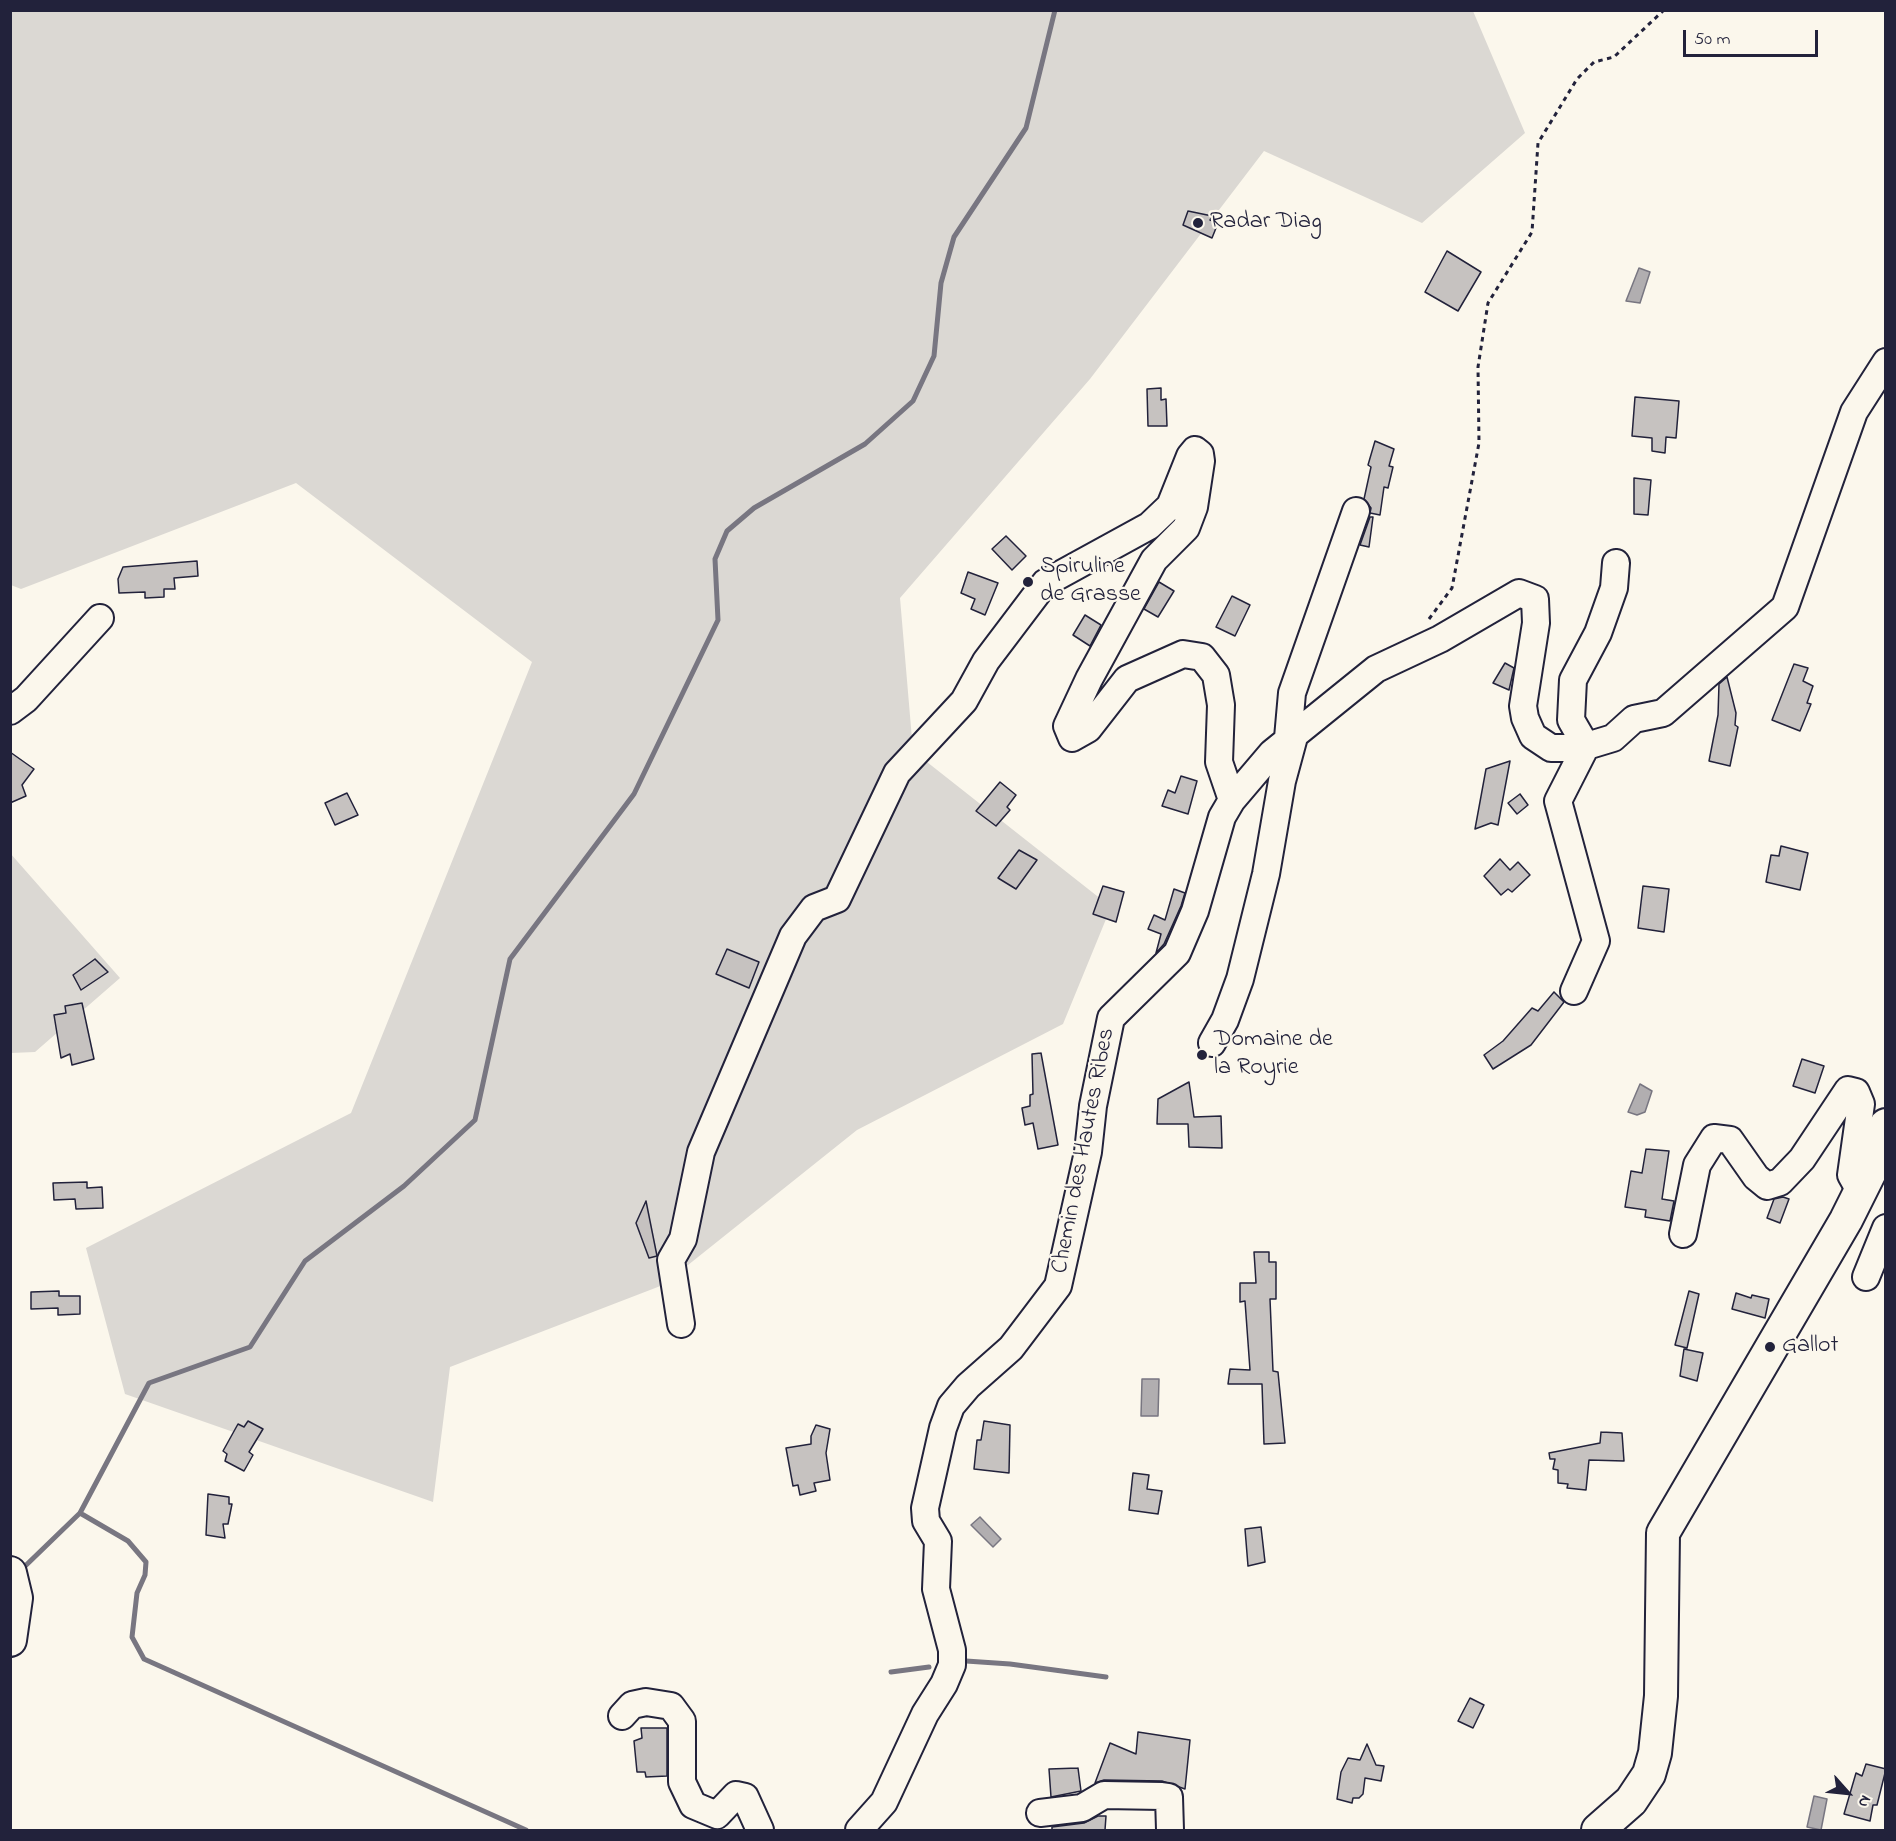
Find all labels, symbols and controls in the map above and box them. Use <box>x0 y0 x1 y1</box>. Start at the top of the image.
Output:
scale bar <box>1686 18 1821 56</box>
text: 50 m <box>1694 27 1731 53</box>
place label: Radar Diag <box>1210 209 1322 237</box>
marker: Radar Diag <box>1191 216 1205 230</box>
place label: Spiruline de Grasse <box>1040 554 1141 610</box>
marker: Spiruline de Grasse <box>1021 575 1035 589</box>
street label: Chemin des Hautes Ribes <box>1047 1026 1123 1276</box>
place label: Domaine de la Royrie <box>1214 1027 1333 1083</box>
marker: Domaine de la Royrie <box>1195 1048 1209 1062</box>
place label: Gallot <box>1782 1333 1839 1361</box>
marker: Gallot <box>1763 1340 1777 1354</box>
north arrow <box>1818 1763 1878 1823</box>
text: N <box>1851 1791 1877 1811</box>

